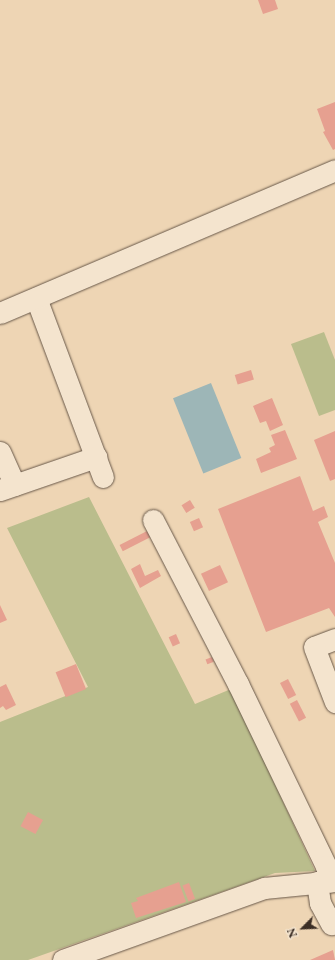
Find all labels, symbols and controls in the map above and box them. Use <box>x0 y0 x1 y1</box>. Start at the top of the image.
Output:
north arrow <box>283 908 323 948</box>
text: N <box>284 926 300 940</box>

